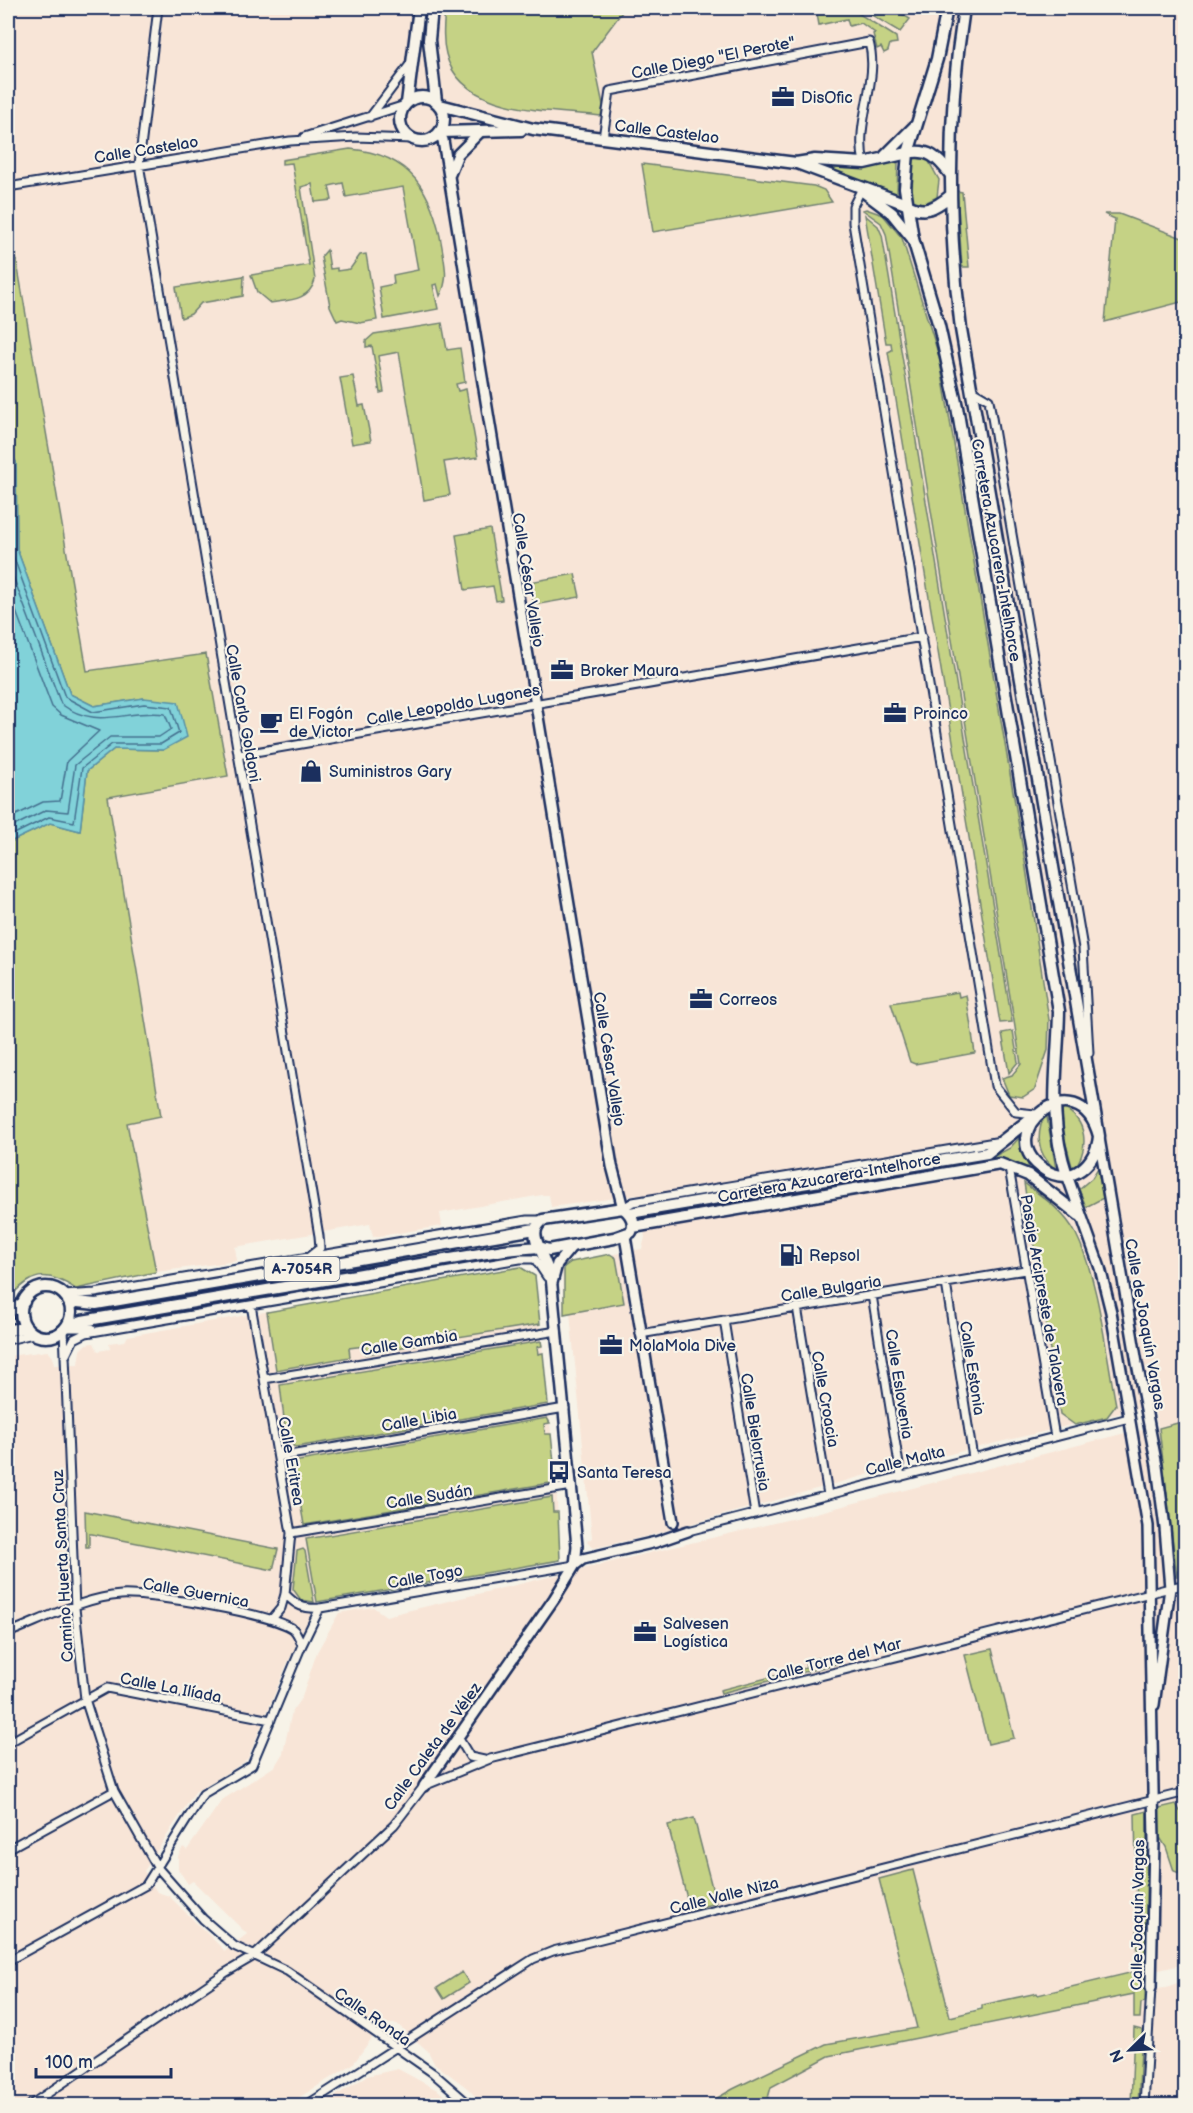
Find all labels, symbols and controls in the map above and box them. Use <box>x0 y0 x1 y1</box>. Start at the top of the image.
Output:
street label: Calle Diego "El Perote" <box>630 33 797 84</box>
office icon: DisOfic <box>770 84 796 110</box>
place label: DisOfic <box>801 89 853 108</box>
street label: Calle Castelao <box>613 117 720 148</box>
street label: Calle Castelao <box>93 133 200 168</box>
street label: Carretera Azucarera-Intelhorce <box>967 437 1025 664</box>
street label: Calle César Vallejo <box>508 512 548 649</box>
street label: Calle Carlo Goldoni <box>221 643 264 784</box>
office icon: Broker Maura <box>549 657 575 683</box>
place label: Broker Maura <box>580 662 679 681</box>
street label: Calle Leopoldo Lugones <box>365 681 542 730</box>
office icon: Proinco <box>882 700 908 726</box>
place label: El Fogón de Victor <box>289 705 353 742</box>
place label: Proinco <box>913 705 968 724</box>
cafe icon: El Fogón de Victor <box>258 709 284 735</box>
shop icon: Suministros Gary <box>298 758 324 784</box>
place label: Suministros Gary <box>329 763 453 782</box>
office icon: Correos <box>688 986 714 1012</box>
street label: Calle César Vallejo <box>589 991 629 1128</box>
place label: Correos <box>719 991 777 1010</box>
street label: Carretera Azucarera-Intelhorce <box>716 1149 943 1207</box>
street label: Pasaje Arcipreste de Talavera <box>1016 1193 1071 1408</box>
street label: Calle de Joaquín Vargas <box>1120 1237 1169 1412</box>
fuel station icon: Repsol <box>778 1242 804 1268</box>
place label: Repsol <box>809 1247 860 1266</box>
road number: A-7054R <box>264 1257 340 1281</box>
street label: Calle Bulgaria <box>780 1272 883 1307</box>
street label: Calle Estonia <box>955 1320 988 1417</box>
street label: Calle Gambia <box>360 1326 459 1360</box>
street label: Calle Eslovenia <box>880 1328 917 1441</box>
office icon: MolaMola Dive <box>598 1332 624 1358</box>
place label: MolaMola Dive <box>629 1337 736 1356</box>
street label: Calle Croacia <box>807 1350 842 1449</box>
street label: Calle Bielorrusia <box>736 1372 773 1493</box>
street label: Calle Libia <box>380 1405 458 1436</box>
street label: Calle Eritrea <box>273 1415 308 1507</box>
street label: Calle Malta <box>864 1442 947 1480</box>
bus stop icon: Santa Teresa <box>546 1459 572 1485</box>
place label: Santa Teresa <box>577 1464 671 1483</box>
street label: Camino Huerta Santa Cruz <box>49 1469 78 1663</box>
street label: Calle Sudán <box>385 1481 474 1514</box>
street label: Calle Togo <box>386 1562 464 1593</box>
street label: Calle Guernica <box>141 1575 250 1612</box>
place label: Salvesen Logística <box>663 1615 729 1652</box>
office icon: Salvesen Logística <box>632 1619 658 1645</box>
street label: Calle Torre del Mar <box>765 1634 904 1686</box>
street label: Calle La Ilíada <box>118 1669 223 1708</box>
street label: Calle Caleta de Vélez <box>380 1679 486 1815</box>
street label: Calle Joaquín Vargas <box>1128 1839 1149 1991</box>
street label: Calle Valle Niza <box>668 1874 781 1919</box>
street label: Calle Ronda <box>330 1984 414 2051</box>
north arrow <box>1100 2020 1160 2080</box>
scale bar <box>36 2041 171 2079</box>
text: N <box>1107 2046 1129 2065</box>
text: 100 m <box>45 2052 93 2073</box>

